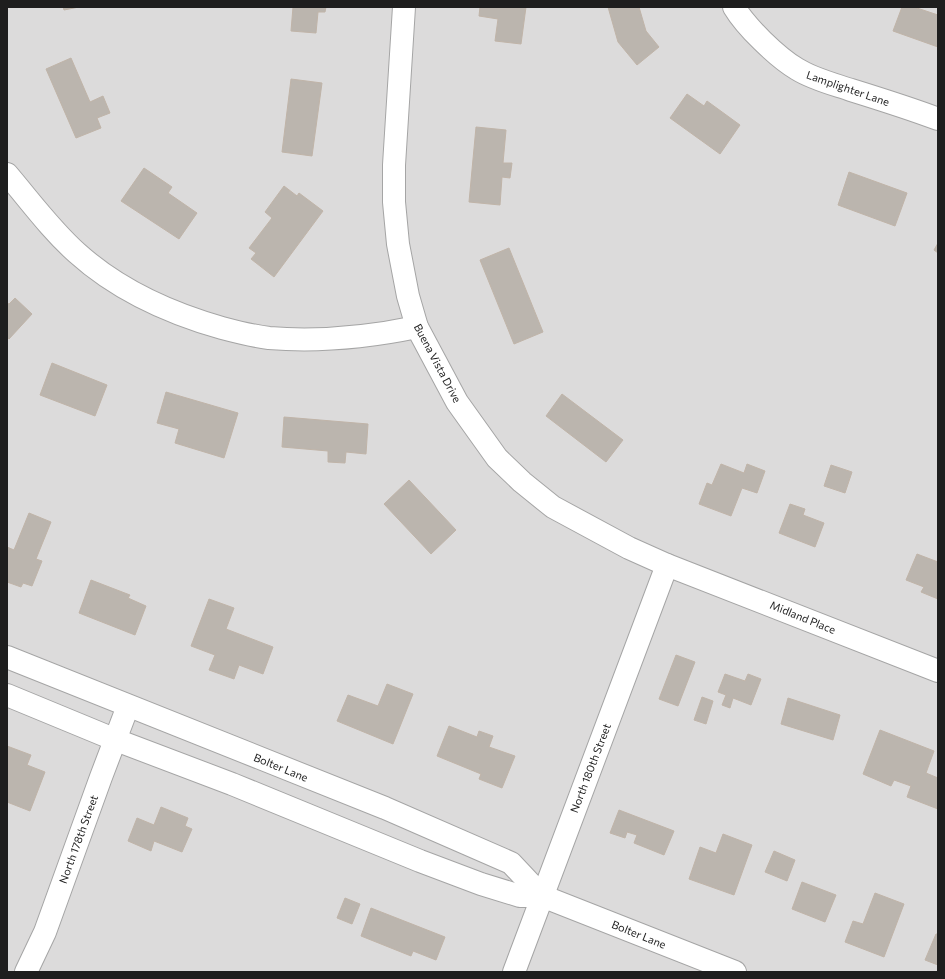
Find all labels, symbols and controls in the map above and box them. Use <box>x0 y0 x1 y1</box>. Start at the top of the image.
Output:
street label: Lamplighter Lane <box>805 68 891 108</box>
street label: Buena Vista Drive <box>412 321 464 405</box>
street label: Midland Place <box>768 598 838 636</box>
street label: North 180th Street <box>567 721 613 815</box>
street label: Bolter Lane <box>252 750 310 784</box>
street label: North 178th Street <box>56 792 100 885</box>
street label: Bolter Lane <box>610 917 668 951</box>

